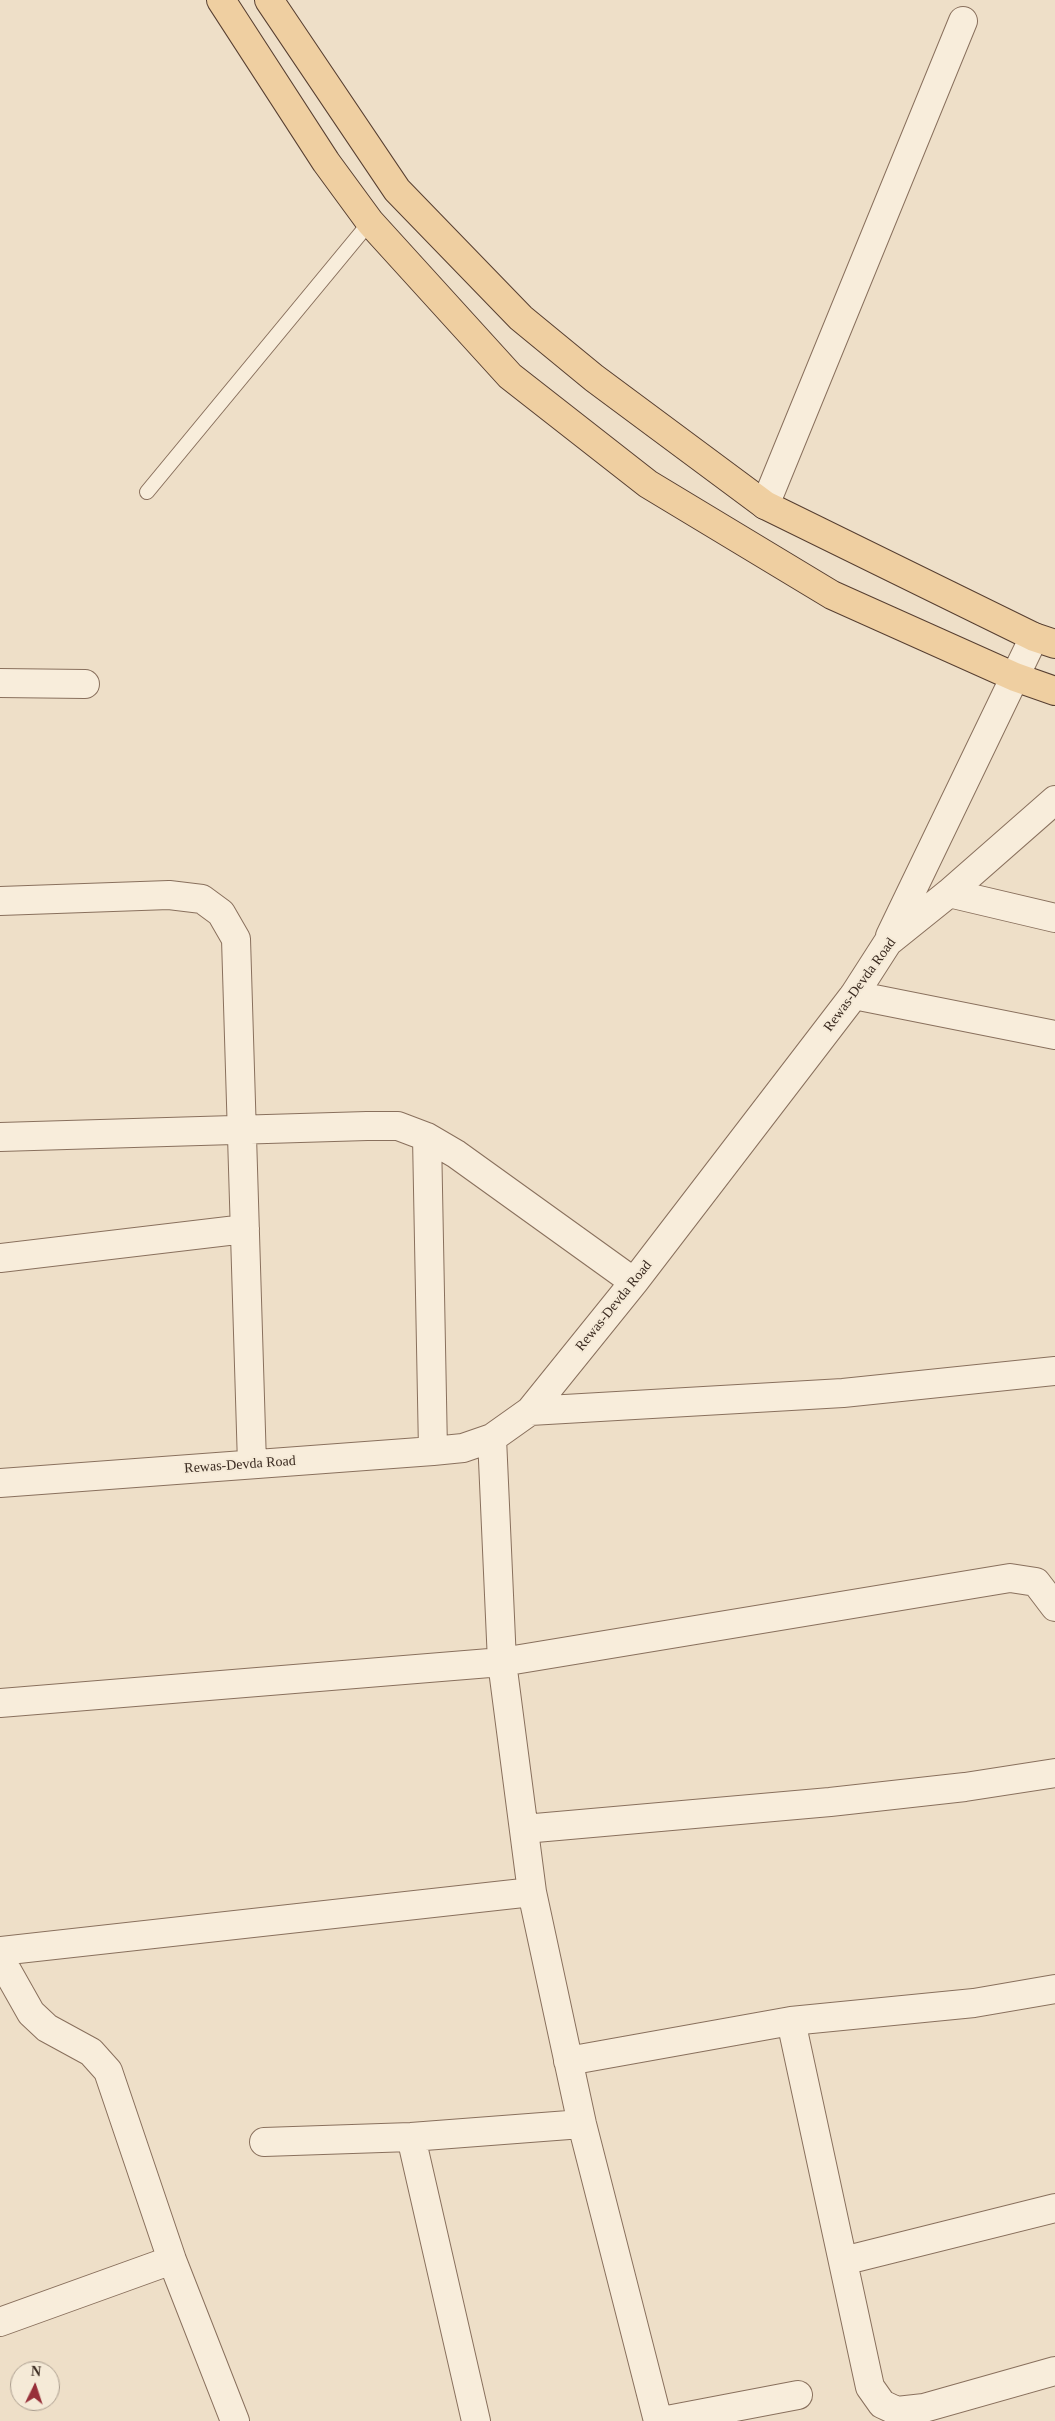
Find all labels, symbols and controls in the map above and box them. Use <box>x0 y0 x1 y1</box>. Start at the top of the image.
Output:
street label: Rewas-Devda Road <box>820 935 900 1035</box>
street label: Rewas-Devda Road <box>572 1257 656 1355</box>
street label: Rewas-Devda Road <box>184 1453 296 1477</box>
north arrow <box>10 2361 60 2411</box>
text: N <box>30 2364 42 2379</box>

